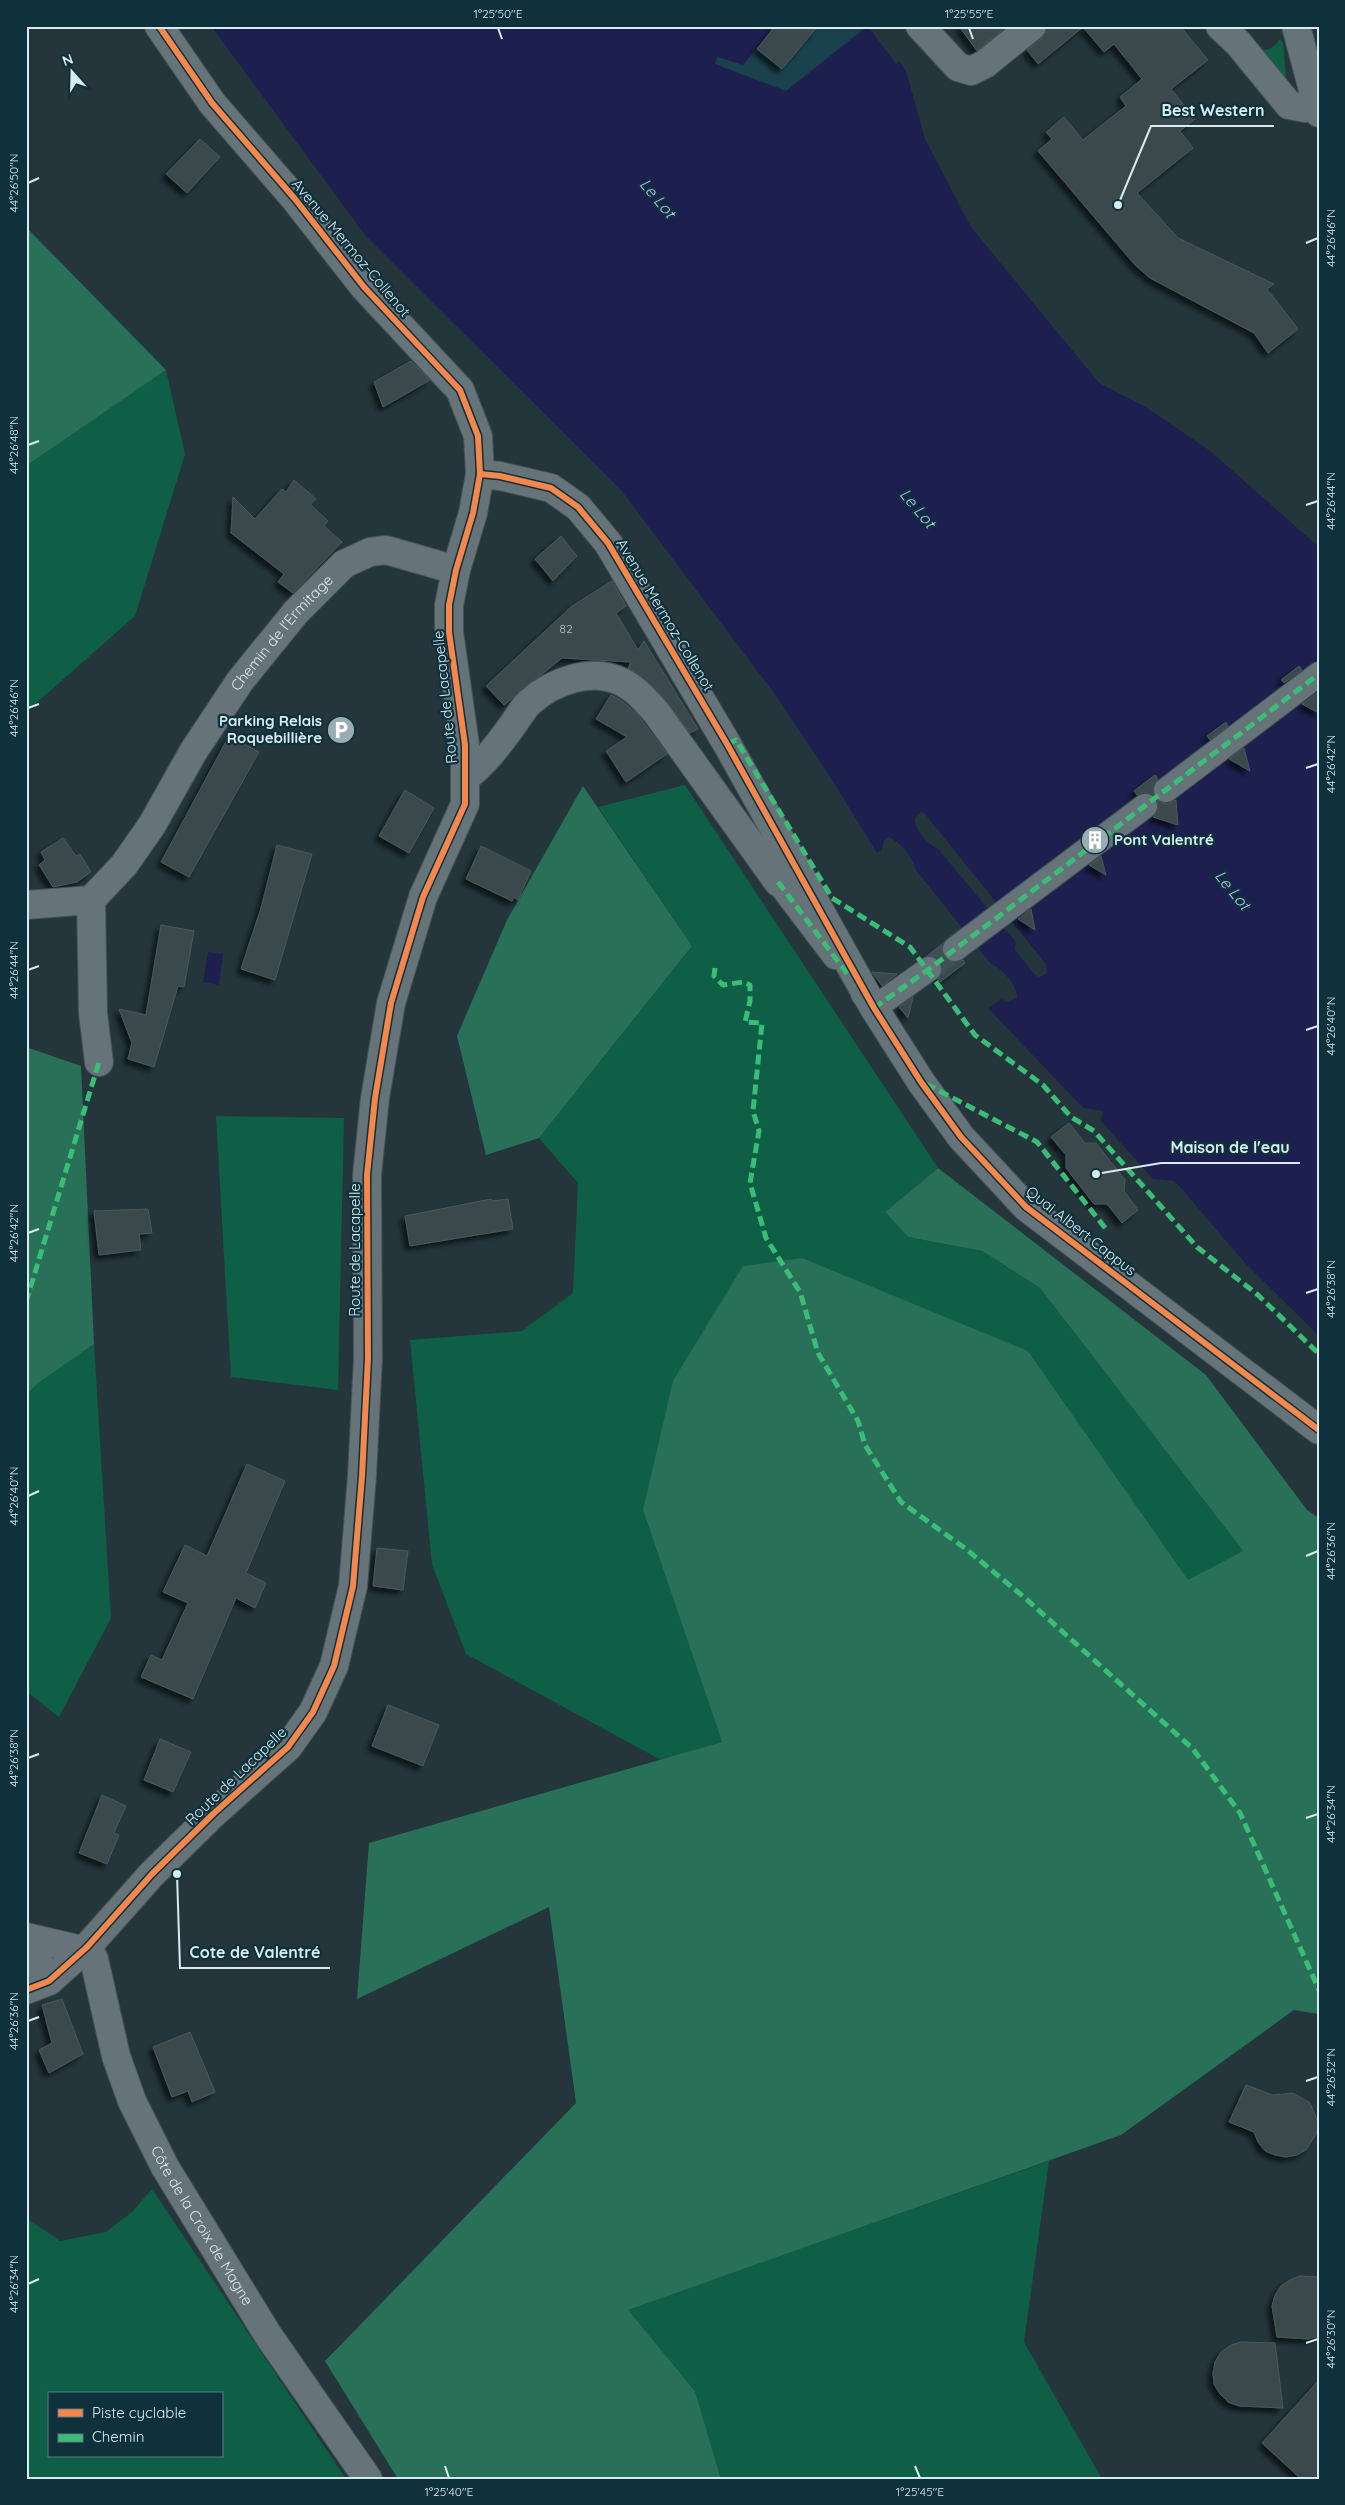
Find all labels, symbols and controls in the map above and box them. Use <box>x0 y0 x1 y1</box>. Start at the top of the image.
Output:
text: 1°25'50"E <box>473 6 523 21</box>
text: 1°25'55"E <box>945 6 993 21</box>
north arrow <box>48 48 98 98</box>
text: N <box>60 50 75 70</box>
callout: Best Western <box>1151 95 1274 126</box>
text: Best Western <box>1161 100 1265 120</box>
text: 44°26'50"N <box>6 153 21 213</box>
water label: Le Lot <box>636 174 681 223</box>
street label: Avenue Mermoz-Collenot <box>288 175 415 321</box>
text: 44°26'46"N <box>1323 209 1338 267</box>
text: 44°26'48"N <box>6 416 21 474</box>
text: 44°26'44"N <box>1323 472 1338 530</box>
water label: Le Lot <box>896 484 941 533</box>
street label: Avenue Mermoz-Collenot <box>612 535 719 694</box>
street label: Chemin de l'Ermitage <box>226 570 337 694</box>
house number: 82 <box>559 621 573 636</box>
street label: Route de Lacapelle <box>428 630 461 764</box>
text: 44°26'46"N <box>6 679 21 737</box>
place label: Parking Relais Roquebillière <box>219 711 322 747</box>
parking icon: Parking Relais Roquebillière <box>326 715 356 745</box>
text: 44°26'42"N <box>1323 735 1338 793</box>
building icon: Pont Valentré <box>1080 825 1110 855</box>
place label: Pont Valentré <box>1114 830 1214 849</box>
water label: Le Lot <box>1211 866 1256 915</box>
text: 44°26'44"N <box>6 941 21 999</box>
text: 44°26'40"N <box>1323 997 1338 1055</box>
callout: Maison de l'eau <box>1161 1132 1300 1163</box>
text: Maison de l'eau <box>1170 1137 1290 1157</box>
street label: Quai Albert Cappus <box>1022 1182 1140 1280</box>
street label: Route de Lacapelle <box>345 1183 364 1317</box>
text: 44°26'42"N <box>6 1204 21 1262</box>
text: 44°26'38"N <box>1323 1260 1338 1318</box>
text: 44°26'40"N <box>6 1467 21 1525</box>
text: 44°26'36"N <box>1323 1522 1338 1580</box>
street label: Route de Lacapelle <box>181 1722 290 1829</box>
text: 44°26'38"N <box>6 1729 21 1787</box>
text: 44°26'34"N <box>1323 1785 1338 1843</box>
callout: Cote de Valentré <box>180 1937 330 1968</box>
text: Cote de Valentré <box>190 1942 320 1962</box>
text: 44°26'36"N <box>6 1992 21 2050</box>
text: 44°26'32"N <box>1323 2048 1338 2106</box>
street label: Côte de la Croix de Magne <box>147 2142 258 2309</box>
text: 44°26'34"N <box>6 2255 21 2313</box>
text: 44°26'30"N <box>1323 2310 1338 2368</box>
legend <box>48 2392 222 2458</box>
text: Piste cyclable <box>92 2403 186 2422</box>
text: Chemin <box>92 2427 144 2446</box>
text: 1°25'40"E <box>425 2484 474 2499</box>
text: 1°25'45"E <box>896 2484 944 2499</box>

